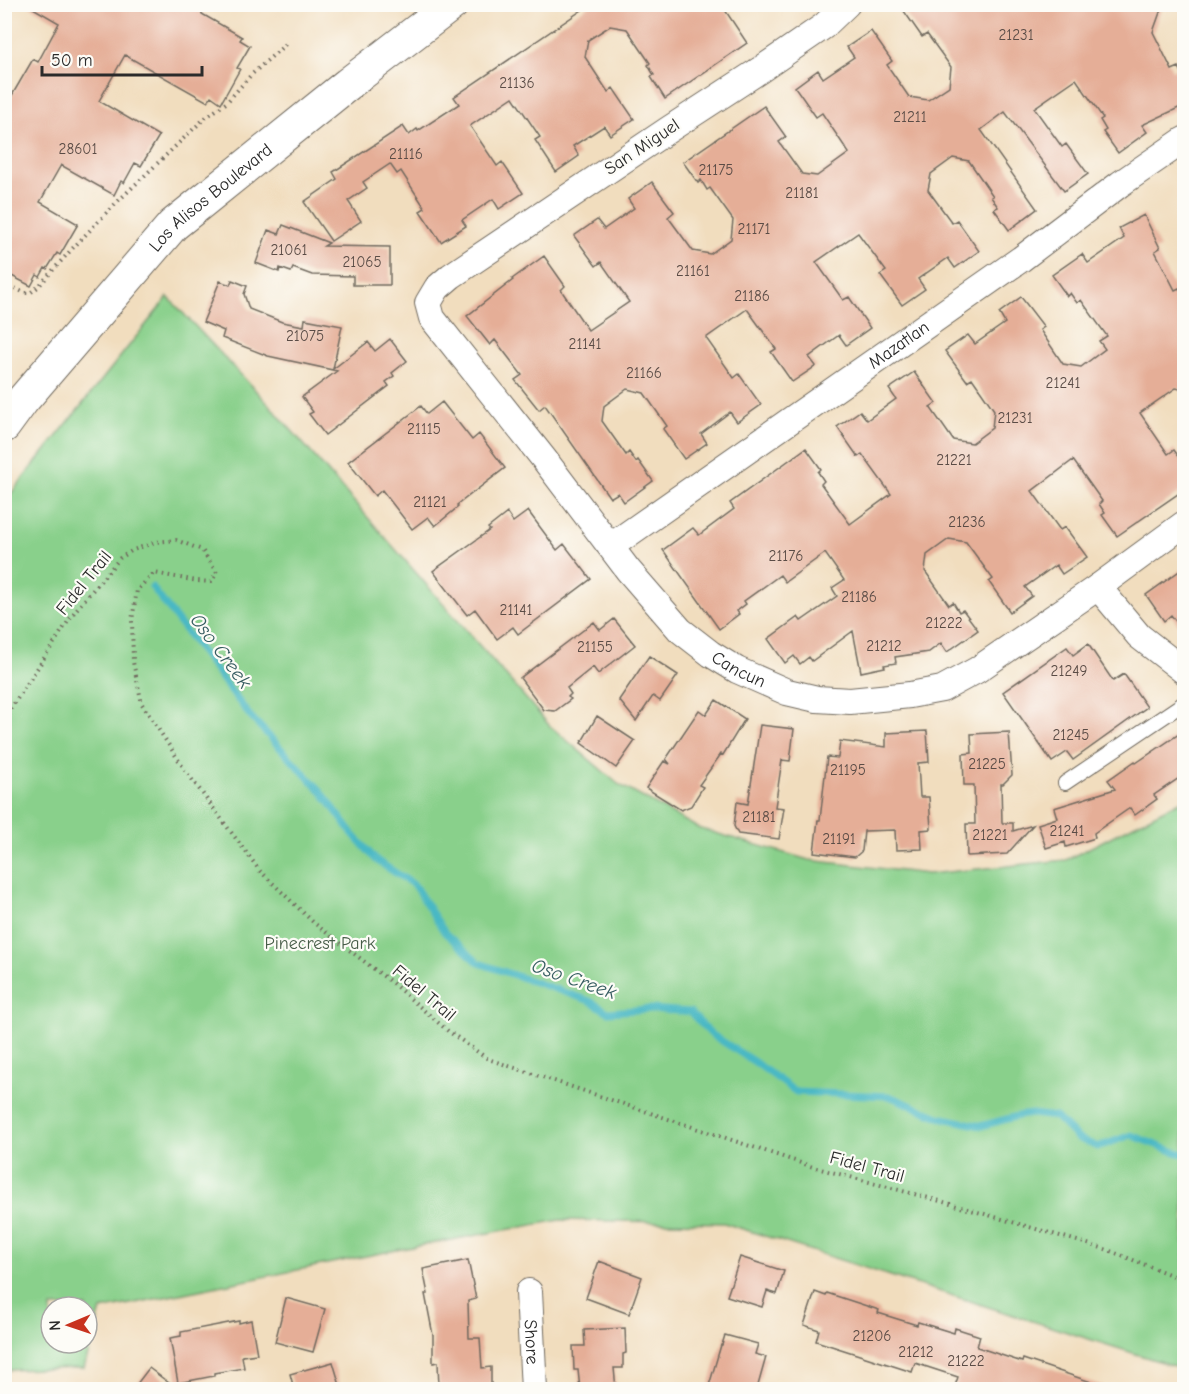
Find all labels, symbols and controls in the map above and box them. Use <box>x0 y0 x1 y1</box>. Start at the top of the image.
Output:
house number: 21231 <box>998 26 1034 44</box>
scale bar <box>42 39 202 77</box>
text: 50 m <box>51 50 93 71</box>
house number: 21136 <box>499 74 535 92</box>
house number: 21211 <box>893 108 927 126</box>
street label: San Miguel <box>600 114 684 180</box>
street label: Los Alisos Boulevard <box>144 139 276 256</box>
house number: 28601 <box>59 140 97 158</box>
house number: 21116 <box>389 145 423 163</box>
house number: 21175 <box>699 161 733 179</box>
house number: 21181 <box>785 184 819 202</box>
house number: 21171 <box>738 220 770 238</box>
house number: 21061 <box>271 241 308 259</box>
house number: 21065 <box>342 253 382 271</box>
house number: 21161 <box>676 262 710 280</box>
house number: 21186 <box>734 287 770 305</box>
street label: Mazatlan <box>864 316 933 373</box>
house number: 21075 <box>286 327 324 345</box>
house number: 21141 <box>569 335 602 353</box>
house number: 21166 <box>626 364 662 382</box>
house number: 21241 <box>1046 374 1080 392</box>
house number: 21231 <box>997 409 1033 427</box>
house number: 21115 <box>407 420 441 438</box>
house number: 21221 <box>936 451 972 469</box>
house number: 21121 <box>413 493 447 511</box>
house number: 21236 <box>948 513 986 531</box>
street label: Fidel Trail <box>52 547 116 619</box>
house number: 21176 <box>769 547 803 565</box>
house number: 21186 <box>841 588 877 606</box>
house number: 21141 <box>500 601 533 619</box>
water label: Oso Creek <box>185 609 257 693</box>
house number: 21222 <box>925 614 963 632</box>
house number: 21212 <box>866 637 902 655</box>
house number: 21155 <box>577 638 613 656</box>
street label: Cancun <box>708 646 769 692</box>
house number: 21249 <box>1051 662 1087 680</box>
house number: 21245 <box>1053 726 1089 744</box>
house number: 21225 <box>968 755 1006 773</box>
house number: 21195 <box>830 761 866 779</box>
house number: 21181 <box>742 808 776 826</box>
house number: 21241 <box>1050 822 1084 840</box>
house number: 21221 <box>972 826 1008 844</box>
house number: 21191 <box>822 830 856 848</box>
park label: Pinecrest Park <box>265 933 376 954</box>
water label: Oso Creek <box>529 954 619 1004</box>
street label: Fidel Trail <box>388 960 460 1026</box>
street label: Fidel Trail <box>827 1147 907 1187</box>
north arrow <box>39 1295 99 1355</box>
street label: Shore <box>520 1319 543 1365</box>
text: N <box>46 1320 64 1331</box>
house number: 21206 <box>853 1327 891 1345</box>
house number: 21212 <box>898 1343 934 1361</box>
house number: 21222 <box>947 1352 985 1370</box>

